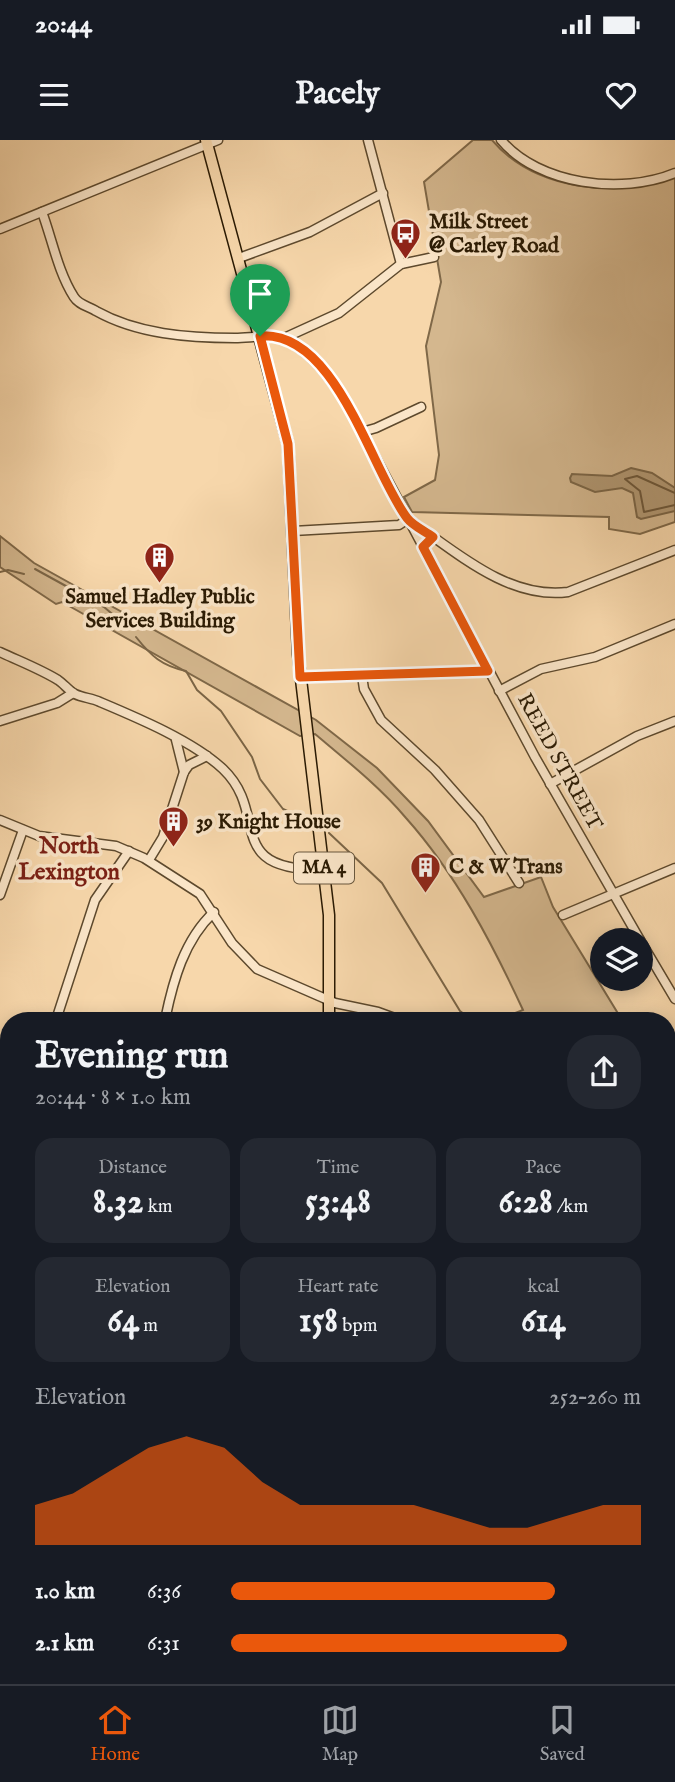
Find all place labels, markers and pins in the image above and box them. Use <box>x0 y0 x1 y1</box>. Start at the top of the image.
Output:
place label: Milk Street @ Carley Road <box>429 209 560 260</box>
bus stop icon: Milk Street @ Carley Road <box>389 217 423 261</box>
pin <box>230 264 290 336</box>
building icon: Samuel Hadley Public Services Building <box>143 540 177 584</box>
place label: Samuel Hadley Public Services Building <box>65 584 255 635</box>
building icon: 39 Knight House <box>156 805 190 849</box>
place label: 39 Knight House <box>196 809 341 836</box>
building icon: C & W Trans <box>409 850 443 894</box>
place label: C & W Trans <box>449 854 563 881</box>

